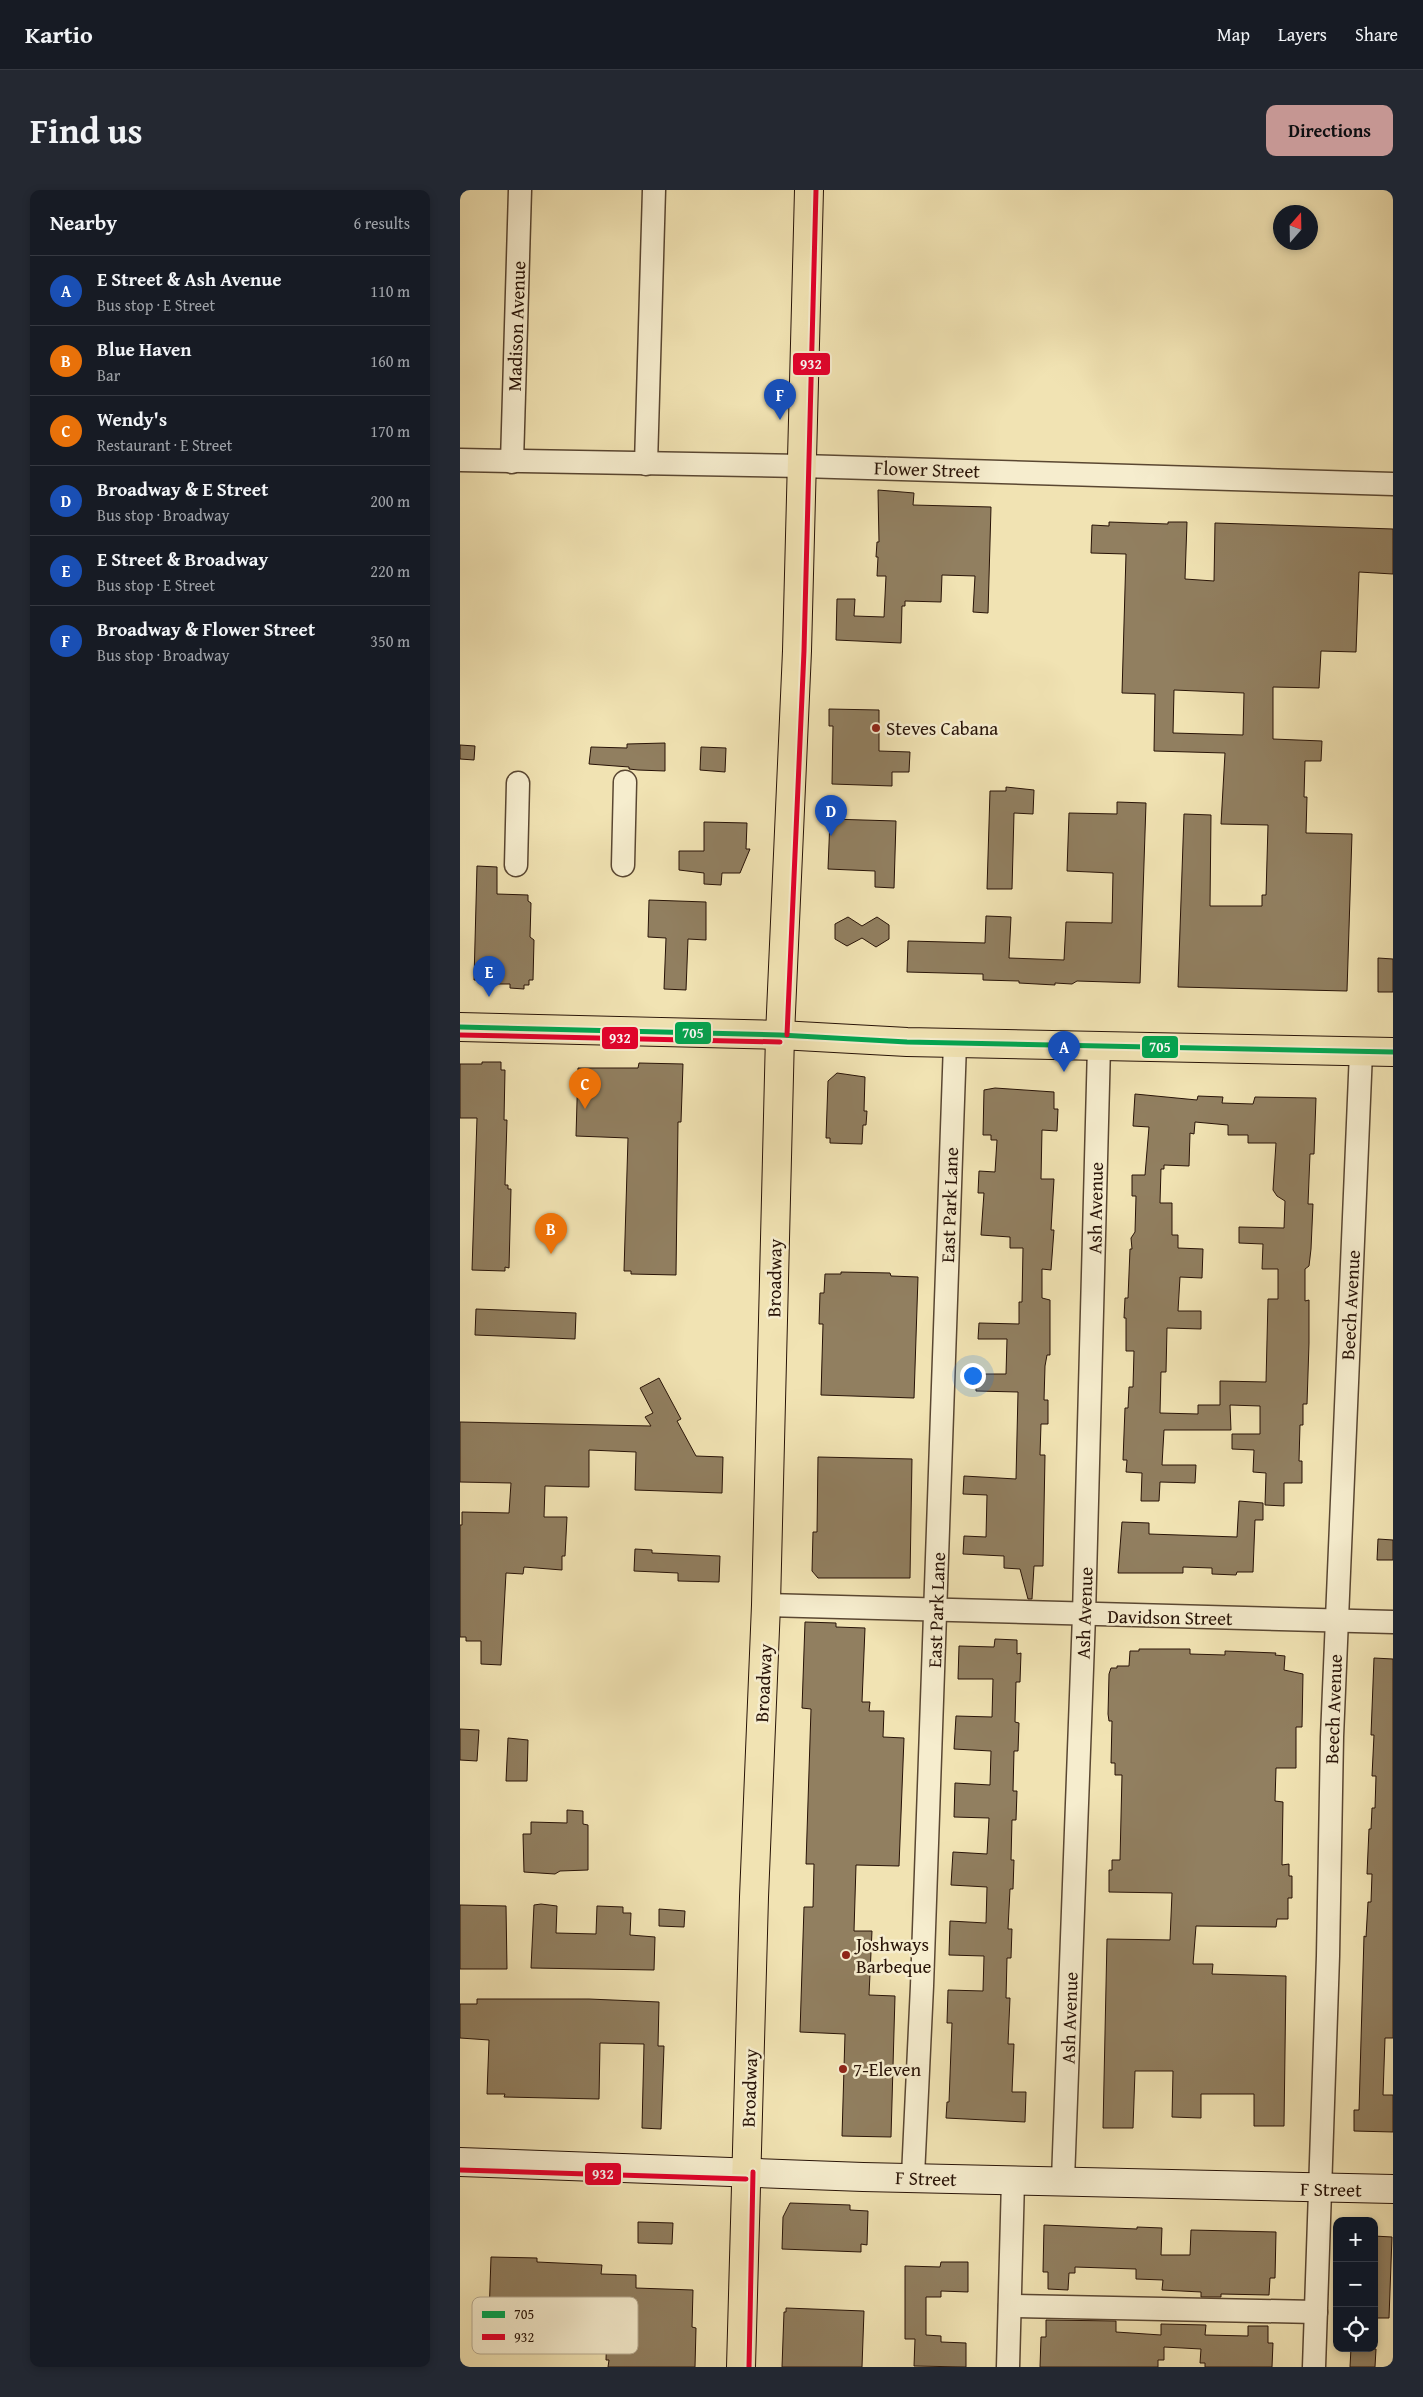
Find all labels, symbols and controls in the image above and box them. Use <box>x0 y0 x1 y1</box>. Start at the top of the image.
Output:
text: Kartio <box>25 17 93 52</box>
text: Map <box>1217 21 1250 48</box>
text: Layers <box>1278 21 1327 48</box>
text: Share <box>1355 21 1398 48</box>
text: Find us <box>30 105 143 156</box>
button: Directions <box>1266 105 1393 156</box>
north arrow <box>1273 205 1318 250</box>
text: Nearby <box>50 207 117 238</box>
text: 6 results <box>353 211 410 235</box>
street label: Madison Avenue <box>500 260 532 392</box>
text: E Street & Ash Avenue <box>97 265 282 293</box>
text: A <box>61 279 71 303</box>
text: 110 m <box>370 279 410 303</box>
text: Bus stop · E Street <box>97 293 215 317</box>
text: Blue Haven <box>97 335 192 363</box>
text: B <box>61 349 71 373</box>
text: 160 m <box>370 349 410 373</box>
line badge: 932 <box>792 352 831 376</box>
text: 932 <box>800 354 822 374</box>
text: Bar <box>97 363 120 387</box>
pin: F <box>764 379 796 420</box>
text: Wendy's <box>97 405 167 433</box>
text: C <box>61 419 71 443</box>
text: 170 m <box>370 419 410 443</box>
text: Restaurant · E Street <box>97 433 232 457</box>
street label: Flower Street <box>873 453 981 485</box>
text: Broadway & E Street <box>97 475 268 503</box>
text: D <box>61 489 71 513</box>
text: 200 m <box>370 489 410 513</box>
text: Bus stop · Broadway <box>97 503 229 527</box>
text: E Street & Broadway <box>97 545 268 573</box>
text: E <box>62 559 70 583</box>
text: 220 m <box>370 559 410 583</box>
text: Bus stop · E Street <box>97 573 215 597</box>
text: Broadway & Flower Street <box>97 615 315 643</box>
text: F <box>62 629 70 653</box>
text: 350 m <box>370 629 410 653</box>
text: Bus stop · Broadway <box>97 643 229 667</box>
place label: Steves Cabana <box>886 714 998 742</box>
marker: Steves Cabana <box>870 722 882 734</box>
pin: D <box>815 795 847 836</box>
pin: E <box>473 956 505 997</box>
line badge: 705 <box>674 1021 712 1045</box>
text: 705 <box>682 1023 704 1043</box>
line badge: 932 <box>601 1026 639 1050</box>
text: 932 <box>609 1028 631 1048</box>
pin: A <box>1048 1031 1080 1072</box>
line badge: 705 <box>1141 1035 1179 1059</box>
text: 705 <box>1149 1037 1171 1057</box>
pin: C <box>569 1068 601 1109</box>
street label: East Park Lane <box>933 1147 965 1263</box>
street label: Ash Avenue <box>1080 1162 1110 1254</box>
pin: B <box>535 1213 567 1254</box>
street label: Broadway <box>759 1238 789 1318</box>
street label: Beech Avenue <box>1333 1249 1367 1361</box>
your location <box>960 1363 986 1389</box>
street label: East Park Lane <box>920 1552 952 1668</box>
street label: Ash Avenue <box>1068 1566 1100 1660</box>
street label: Davidson Street <box>1107 1602 1233 1632</box>
street label: Broadway <box>747 1642 779 1723</box>
street label: Beech Avenue <box>1317 1653 1349 1764</box>
place label: Joshways Barbeque <box>854 1930 932 1980</box>
marker: Joshways Barbeque <box>840 1949 852 1961</box>
street label: Ash Avenue <box>1053 1971 1085 2065</box>
street label: Broadway <box>734 2048 764 2128</box>
place label: 7-Eleven <box>853 2055 921 2083</box>
marker: 7-Eleven <box>837 2063 849 2075</box>
line badge: 932 <box>584 2162 622 2186</box>
street label: F Street <box>895 2163 958 2193</box>
text: 932 <box>592 2164 614 2184</box>
street label: F Street <box>1300 2174 1362 2204</box>
map controls <box>1333 2217 1378 2352</box>
button: + <box>1333 2217 1378 2262</box>
button: − <box>1333 2262 1378 2307</box>
legend <box>472 2297 638 2354</box>
text: 705 <box>514 2304 534 2324</box>
button: locate <box>1333 2307 1378 2352</box>
text: 932 <box>514 2327 534 2347</box>

